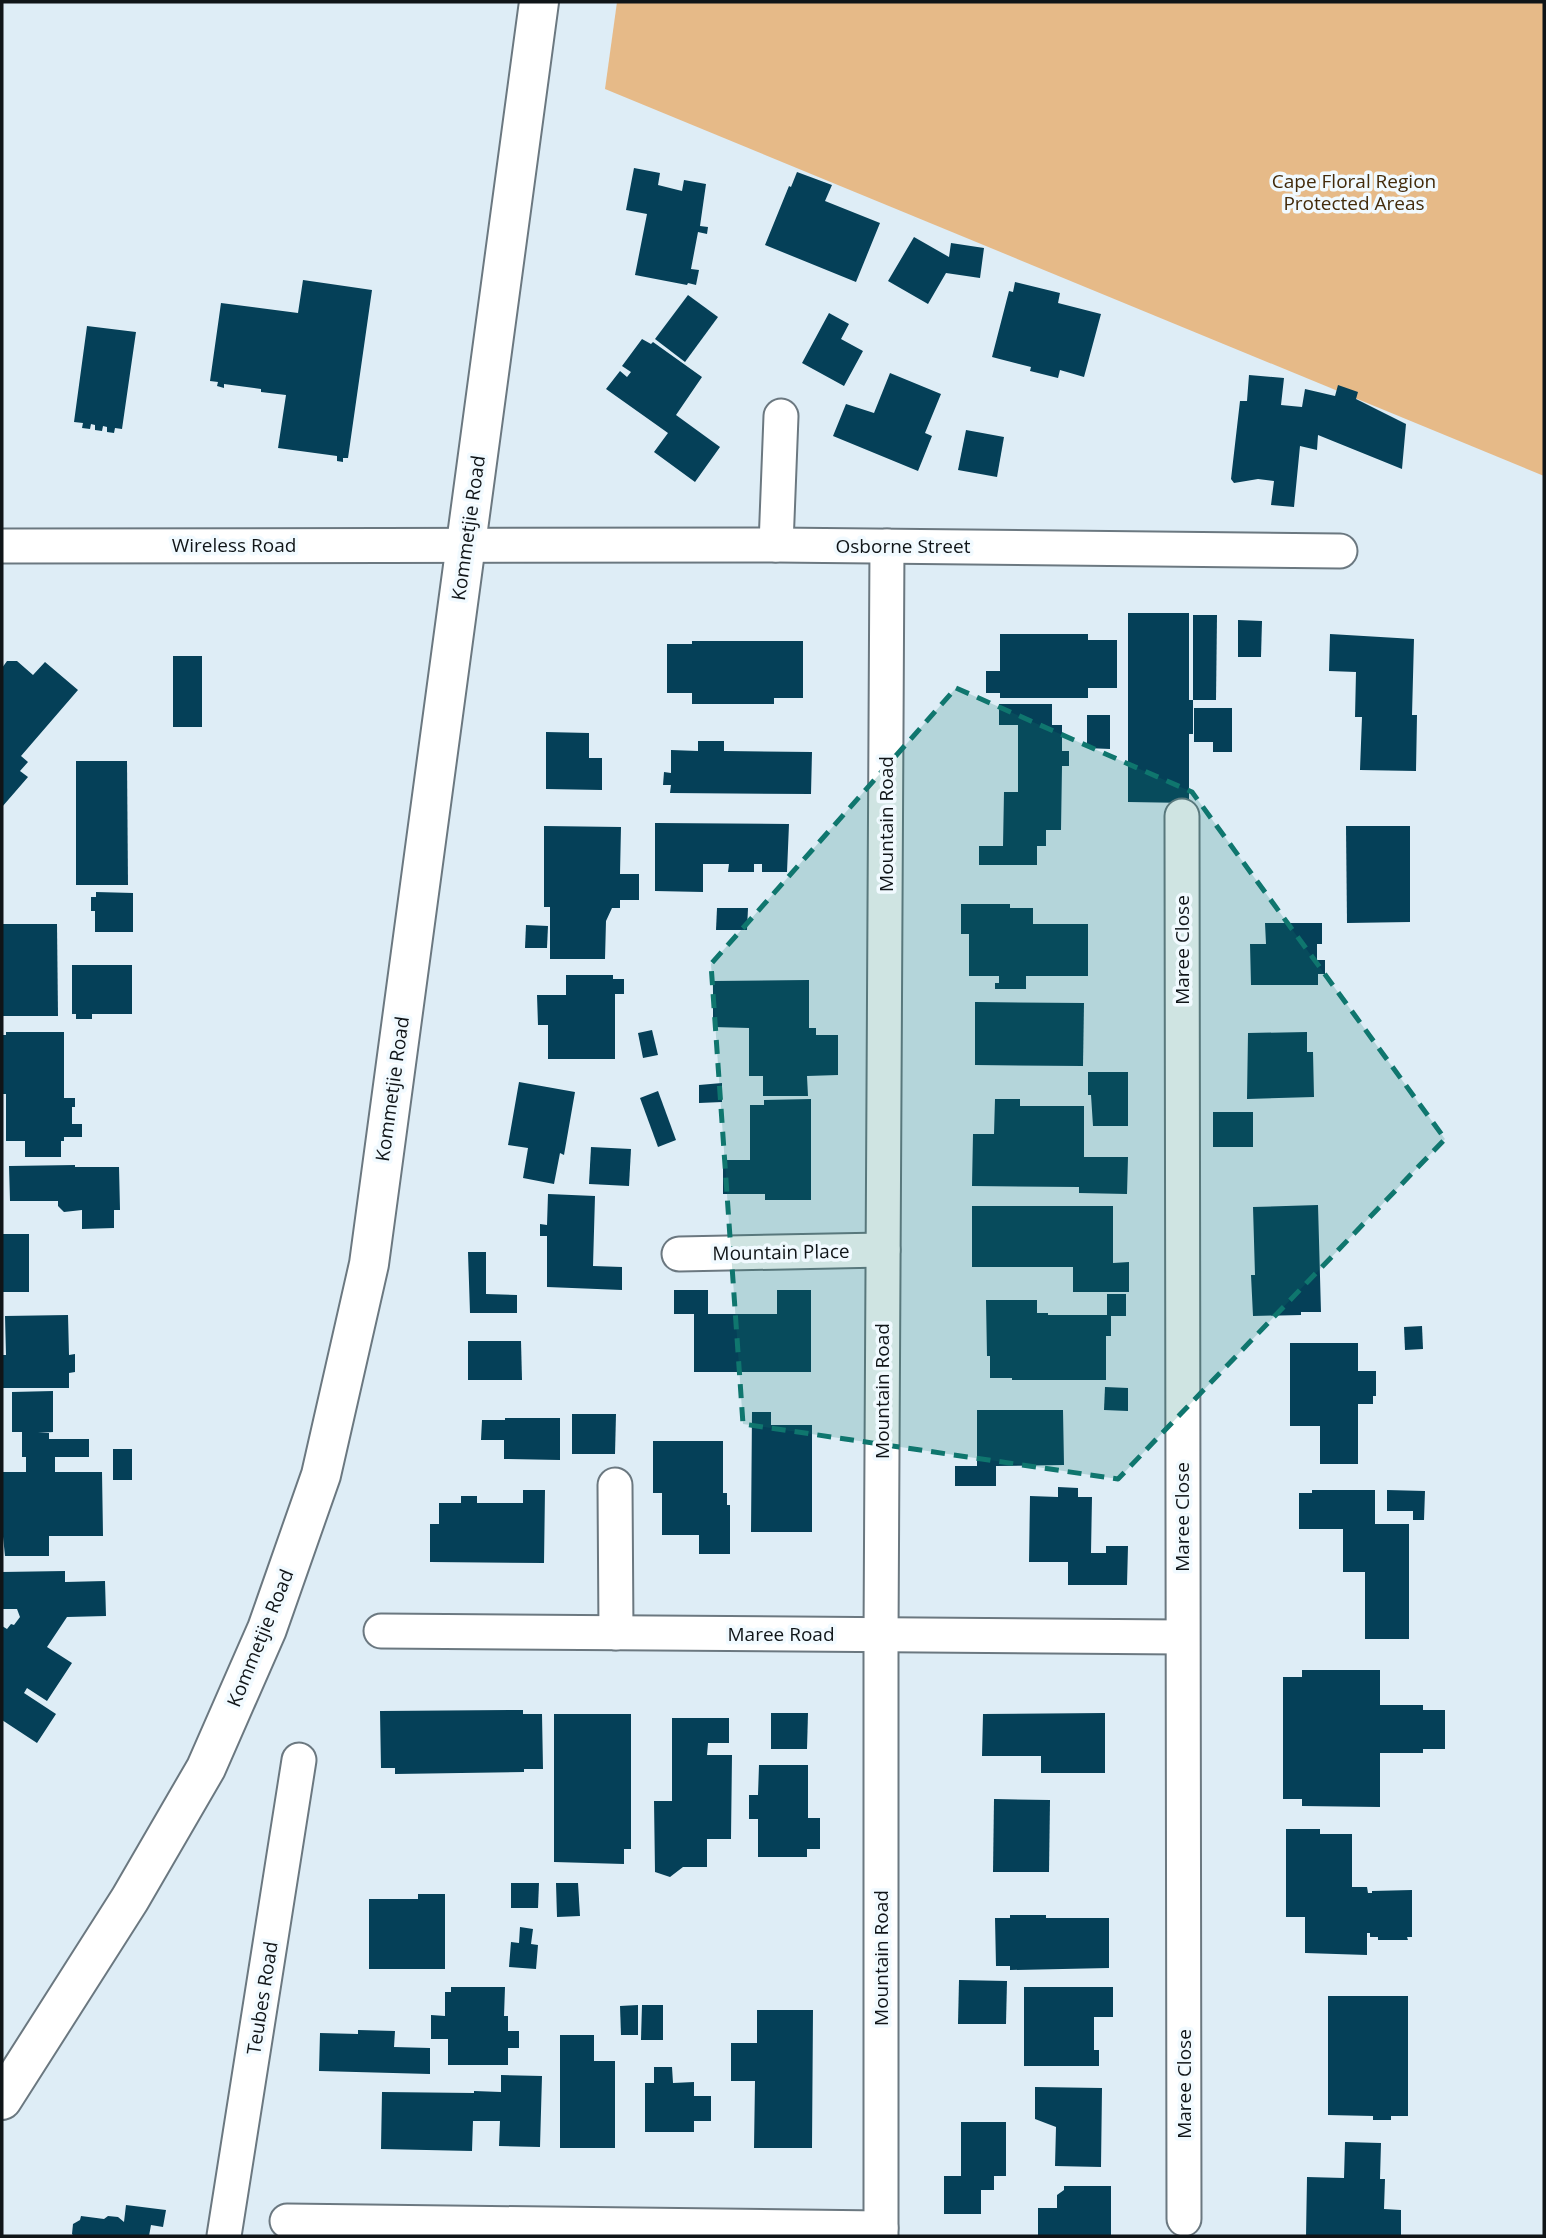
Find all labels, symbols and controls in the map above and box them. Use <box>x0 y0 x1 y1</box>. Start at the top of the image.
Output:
park label: Cape Floral Region Protected Areas <box>1272 168 1436 216</box>
street label: Kommetjie Road <box>445 454 491 602</box>
street label: Wireless Road <box>172 532 296 558</box>
street label: Osborne Street <box>836 533 971 559</box>
street label: Mountain Road <box>873 756 899 892</box>
street label: Maree Close <box>1169 895 1195 1005</box>
street label: Kommetjie Road <box>369 1015 415 1163</box>
street label: Mountain Place <box>712 1238 850 1266</box>
street label: Mountain Road <box>869 1323 895 1459</box>
street label: Maree Close <box>1169 1462 1195 1572</box>
street label: Kommetjie Road <box>221 1565 299 1711</box>
street label: Maree Road <box>727 1621 835 1647</box>
street label: Mountain Road <box>868 1890 894 2026</box>
street label: Teubes Road <box>240 1939 284 2057</box>
street label: Maree Close <box>1171 2029 1197 2139</box>

